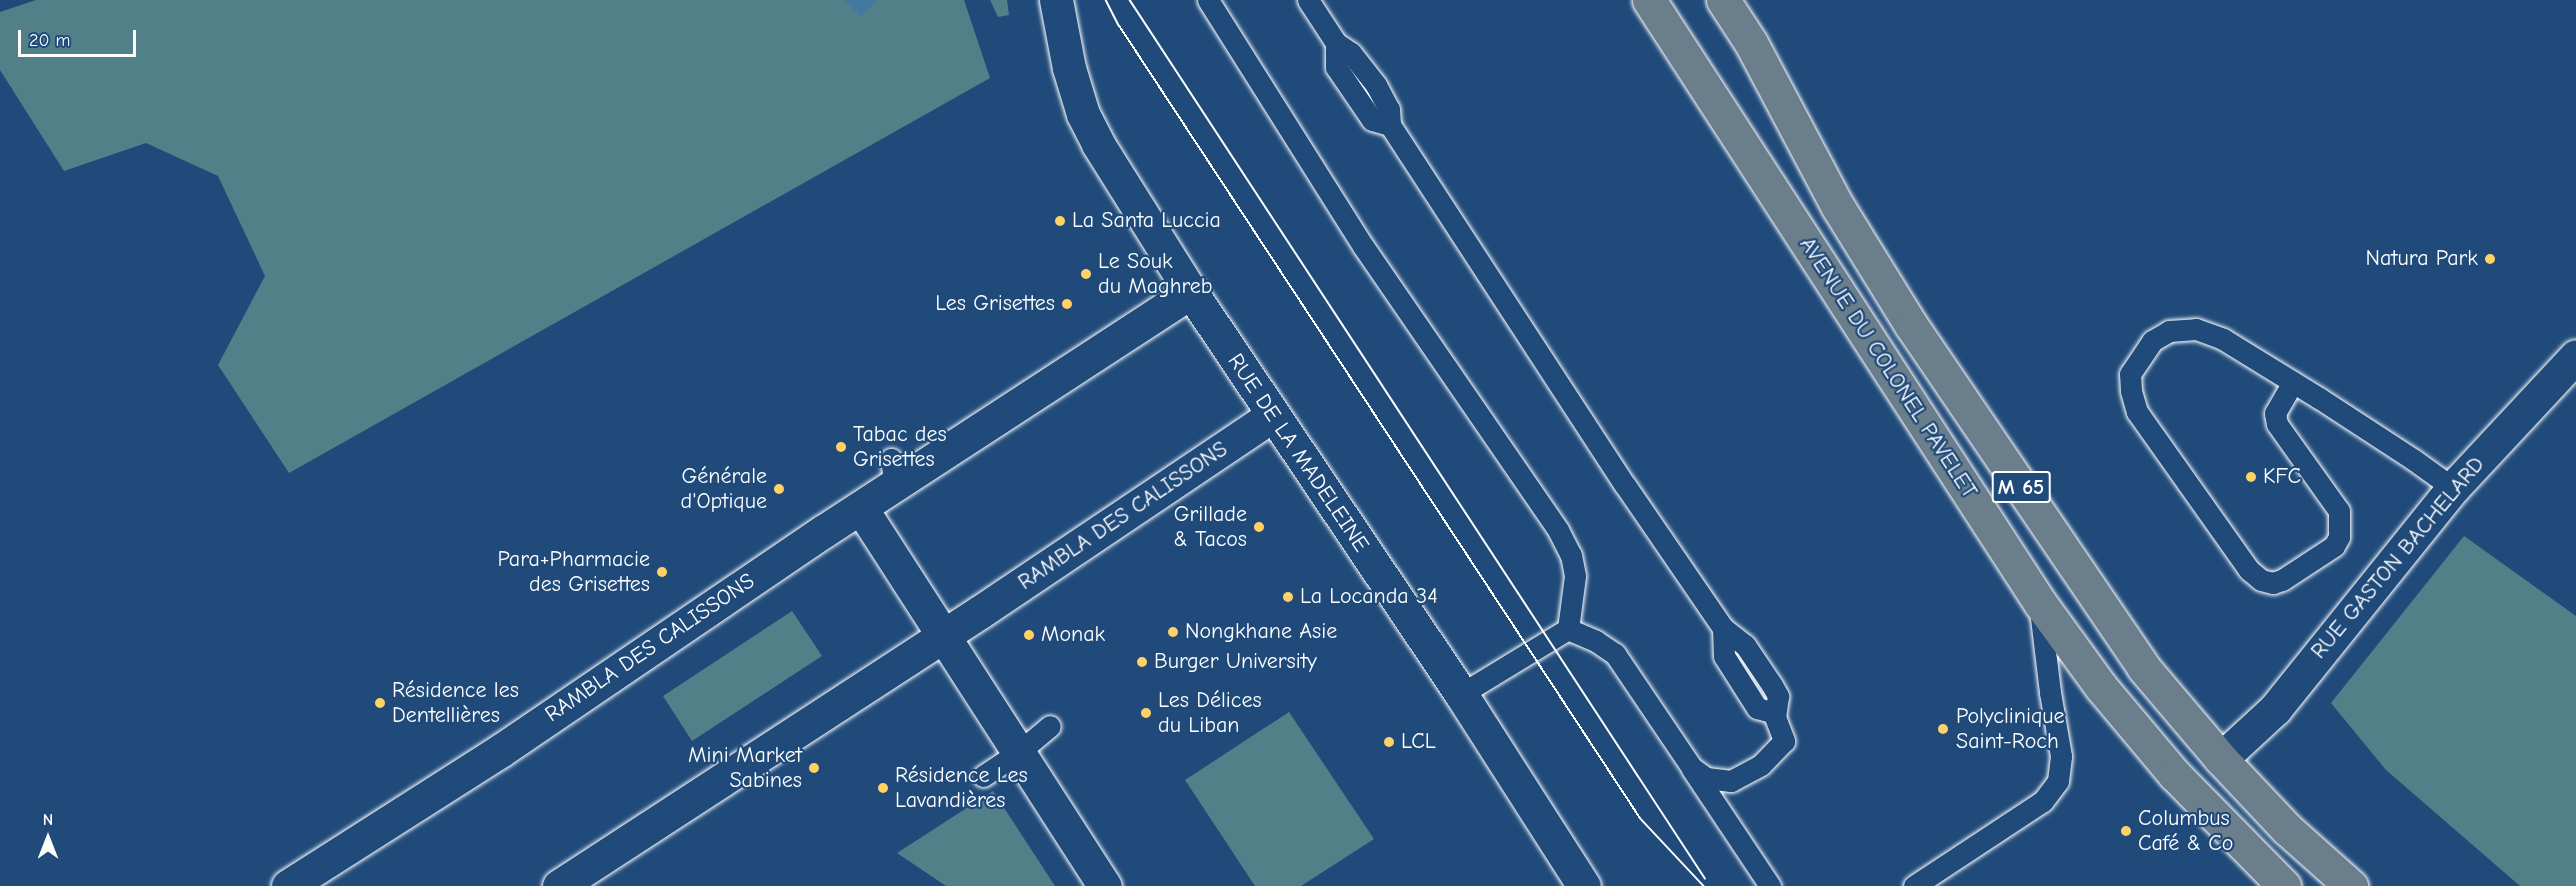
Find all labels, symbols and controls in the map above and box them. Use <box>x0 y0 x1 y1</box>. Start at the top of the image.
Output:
scale bar <box>21 18 140 56</box>
text: 20 m <box>29 30 70 51</box>
place label: La Santa Luccia <box>1072 208 1221 234</box>
marker: La Santa Luccia <box>1053 214 1067 228</box>
street label: AVENUE DU COLONEL PAVELET <box>1794 233 1982 503</box>
place label: Natura Park <box>2365 246 2478 272</box>
place label: Le Souk du Maghreb <box>1098 248 1213 300</box>
marker: Natura Park <box>2483 252 2497 266</box>
marker: Le Souk du Maghreb <box>1079 267 1093 281</box>
place label: Les Grisettes <box>935 291 1055 317</box>
marker: Les Grisettes <box>1060 297 1074 311</box>
street label: RUE DE LA MADELEINE <box>1222 349 1374 557</box>
place label: Tabac des Grisettes <box>853 421 947 472</box>
street label: RAMBLA DES CALISSONS <box>1013 436 1233 596</box>
marker: Tabac des Grisettes <box>834 440 848 454</box>
street label: RUE GASTON BACHELARD <box>2306 452 2490 664</box>
place label: Générale d'Optique <box>680 463 767 514</box>
place label: KFC <box>2263 464 2301 490</box>
road number: M 65 <box>1991 469 2051 505</box>
marker: KFC <box>2244 470 2258 484</box>
marker: Générale d'Optique <box>772 482 786 496</box>
place label: Grillade & Tacos <box>1173 501 1247 552</box>
marker: Grillade & Tacos <box>1252 520 1266 534</box>
place label: Para+Pharmacie des Grisettes <box>497 546 650 598</box>
marker: Para+Pharmacie des Grisettes <box>655 565 669 579</box>
street label: RAMBLA DES CALISSONS <box>540 568 760 728</box>
place label: La Locanda 34 <box>1300 584 1438 610</box>
marker: La Locanda 34 <box>1281 590 1295 604</box>
place label: Nongkhane Asie <box>1185 619 1337 645</box>
place label: Monak <box>1041 622 1105 648</box>
marker: Nongkhane Asie <box>1166 625 1180 639</box>
marker: Monak <box>1022 628 1036 642</box>
place label: Burger University <box>1154 649 1317 675</box>
marker: Burger University <box>1135 655 1149 669</box>
place label: Résidence les Dentellières <box>392 677 519 728</box>
place label: Les Délices du Liban <box>1158 687 1262 738</box>
marker: Résidence les Dentellières <box>373 696 387 710</box>
place label: Polyclinique Saint-Roch <box>1956 703 2065 754</box>
marker: Les Délices du Liban <box>1139 706 1153 720</box>
marker: Polyclinique Saint-Roch <box>1934 720 1952 738</box>
place label: LCL <box>1401 729 1436 755</box>
marker: LCL <box>1382 735 1396 749</box>
place label: Mini Market Sabines <box>688 742 802 794</box>
marker: Mini Market Sabines <box>807 761 821 775</box>
place label: Résidence Les Lavandières <box>895 762 1028 813</box>
marker: Résidence Les Lavandières <box>876 781 890 795</box>
place label: Columbus Café & Co <box>2138 805 2233 856</box>
north arrow <box>18 808 78 868</box>
text: N <box>43 811 53 829</box>
marker: Columbus Café & Co <box>2119 824 2133 838</box>

